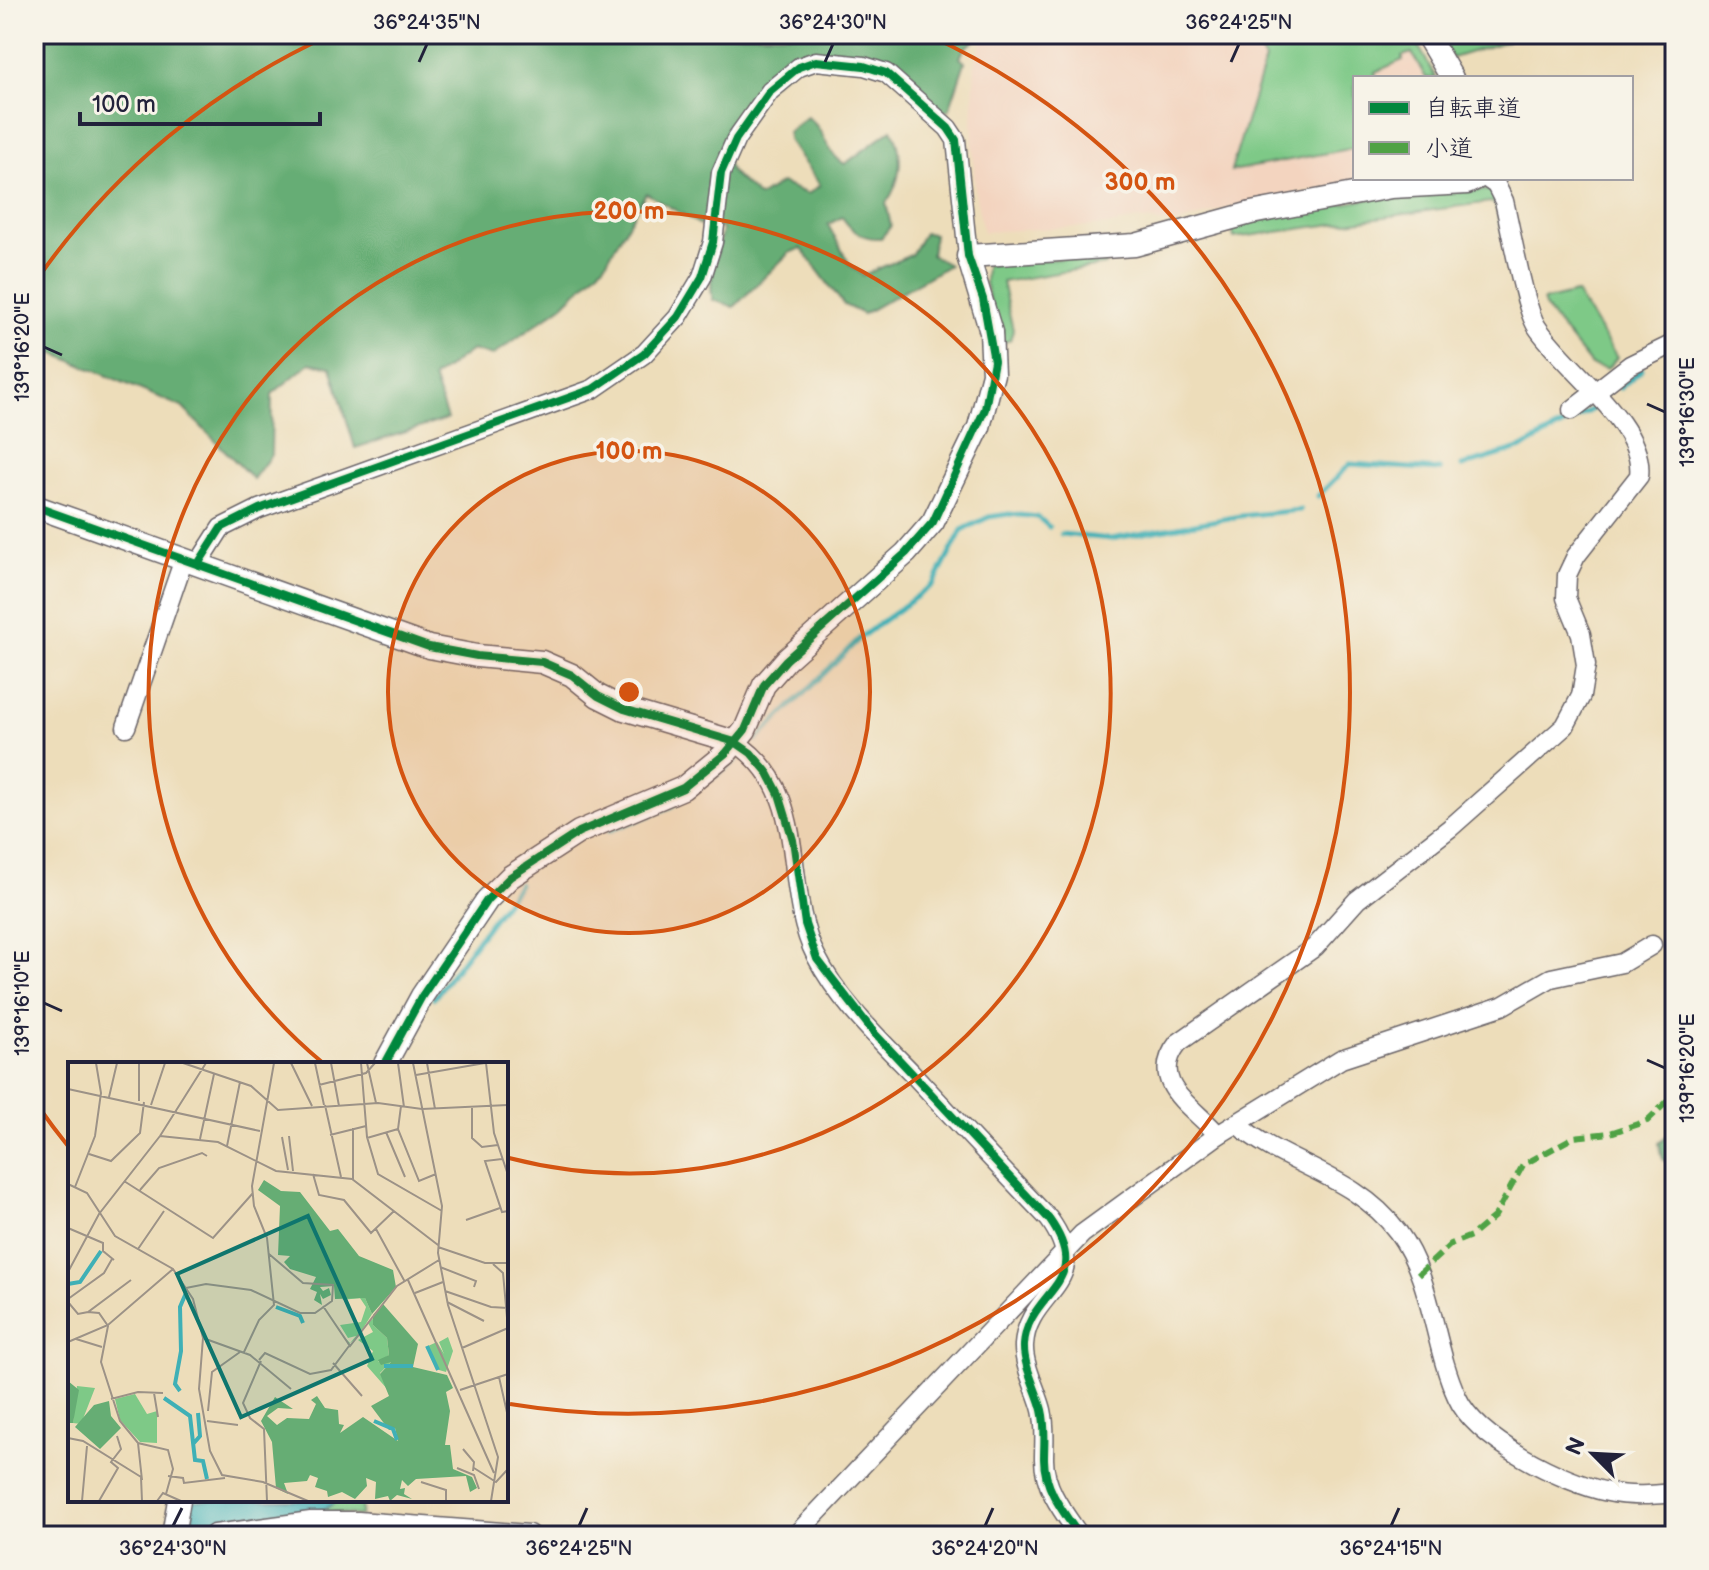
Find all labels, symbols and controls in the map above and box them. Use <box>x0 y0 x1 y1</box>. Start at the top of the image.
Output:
text: 36°24'35"N <box>373 11 481 35</box>
text: 36°24'30"N <box>779 11 887 35</box>
text: 36°24'25"N <box>1185 11 1293 35</box>
scale bar <box>80 76 320 126</box>
legend <box>1353 76 1633 180</box>
text: 100 m <box>92 90 156 119</box>
text: 自転車道 <box>1425 94 1521 123</box>
text: 小道 <box>1425 134 1473 163</box>
text: 300 m <box>1105 168 1175 197</box>
text: 200 m <box>594 197 664 226</box>
text: 139°16'20"E <box>11 292 35 402</box>
text: 139°16'30"E <box>1676 357 1700 467</box>
text: 100 m <box>596 437 662 466</box>
centre of rings <box>615 678 643 706</box>
text: 139°16'10"E <box>11 950 35 1056</box>
text: 139°16'20"E <box>1676 1013 1700 1123</box>
inset map <box>68 1062 508 1502</box>
north arrow <box>1553 1414 1633 1494</box>
text: N <box>1560 1433 1592 1460</box>
text: 36°24'30"N <box>119 1537 227 1561</box>
text: 36°24'25"N <box>525 1537 633 1561</box>
text: 36°24'20"N <box>931 1537 1039 1561</box>
text: 36°24'15"N <box>1339 1537 1443 1561</box>

